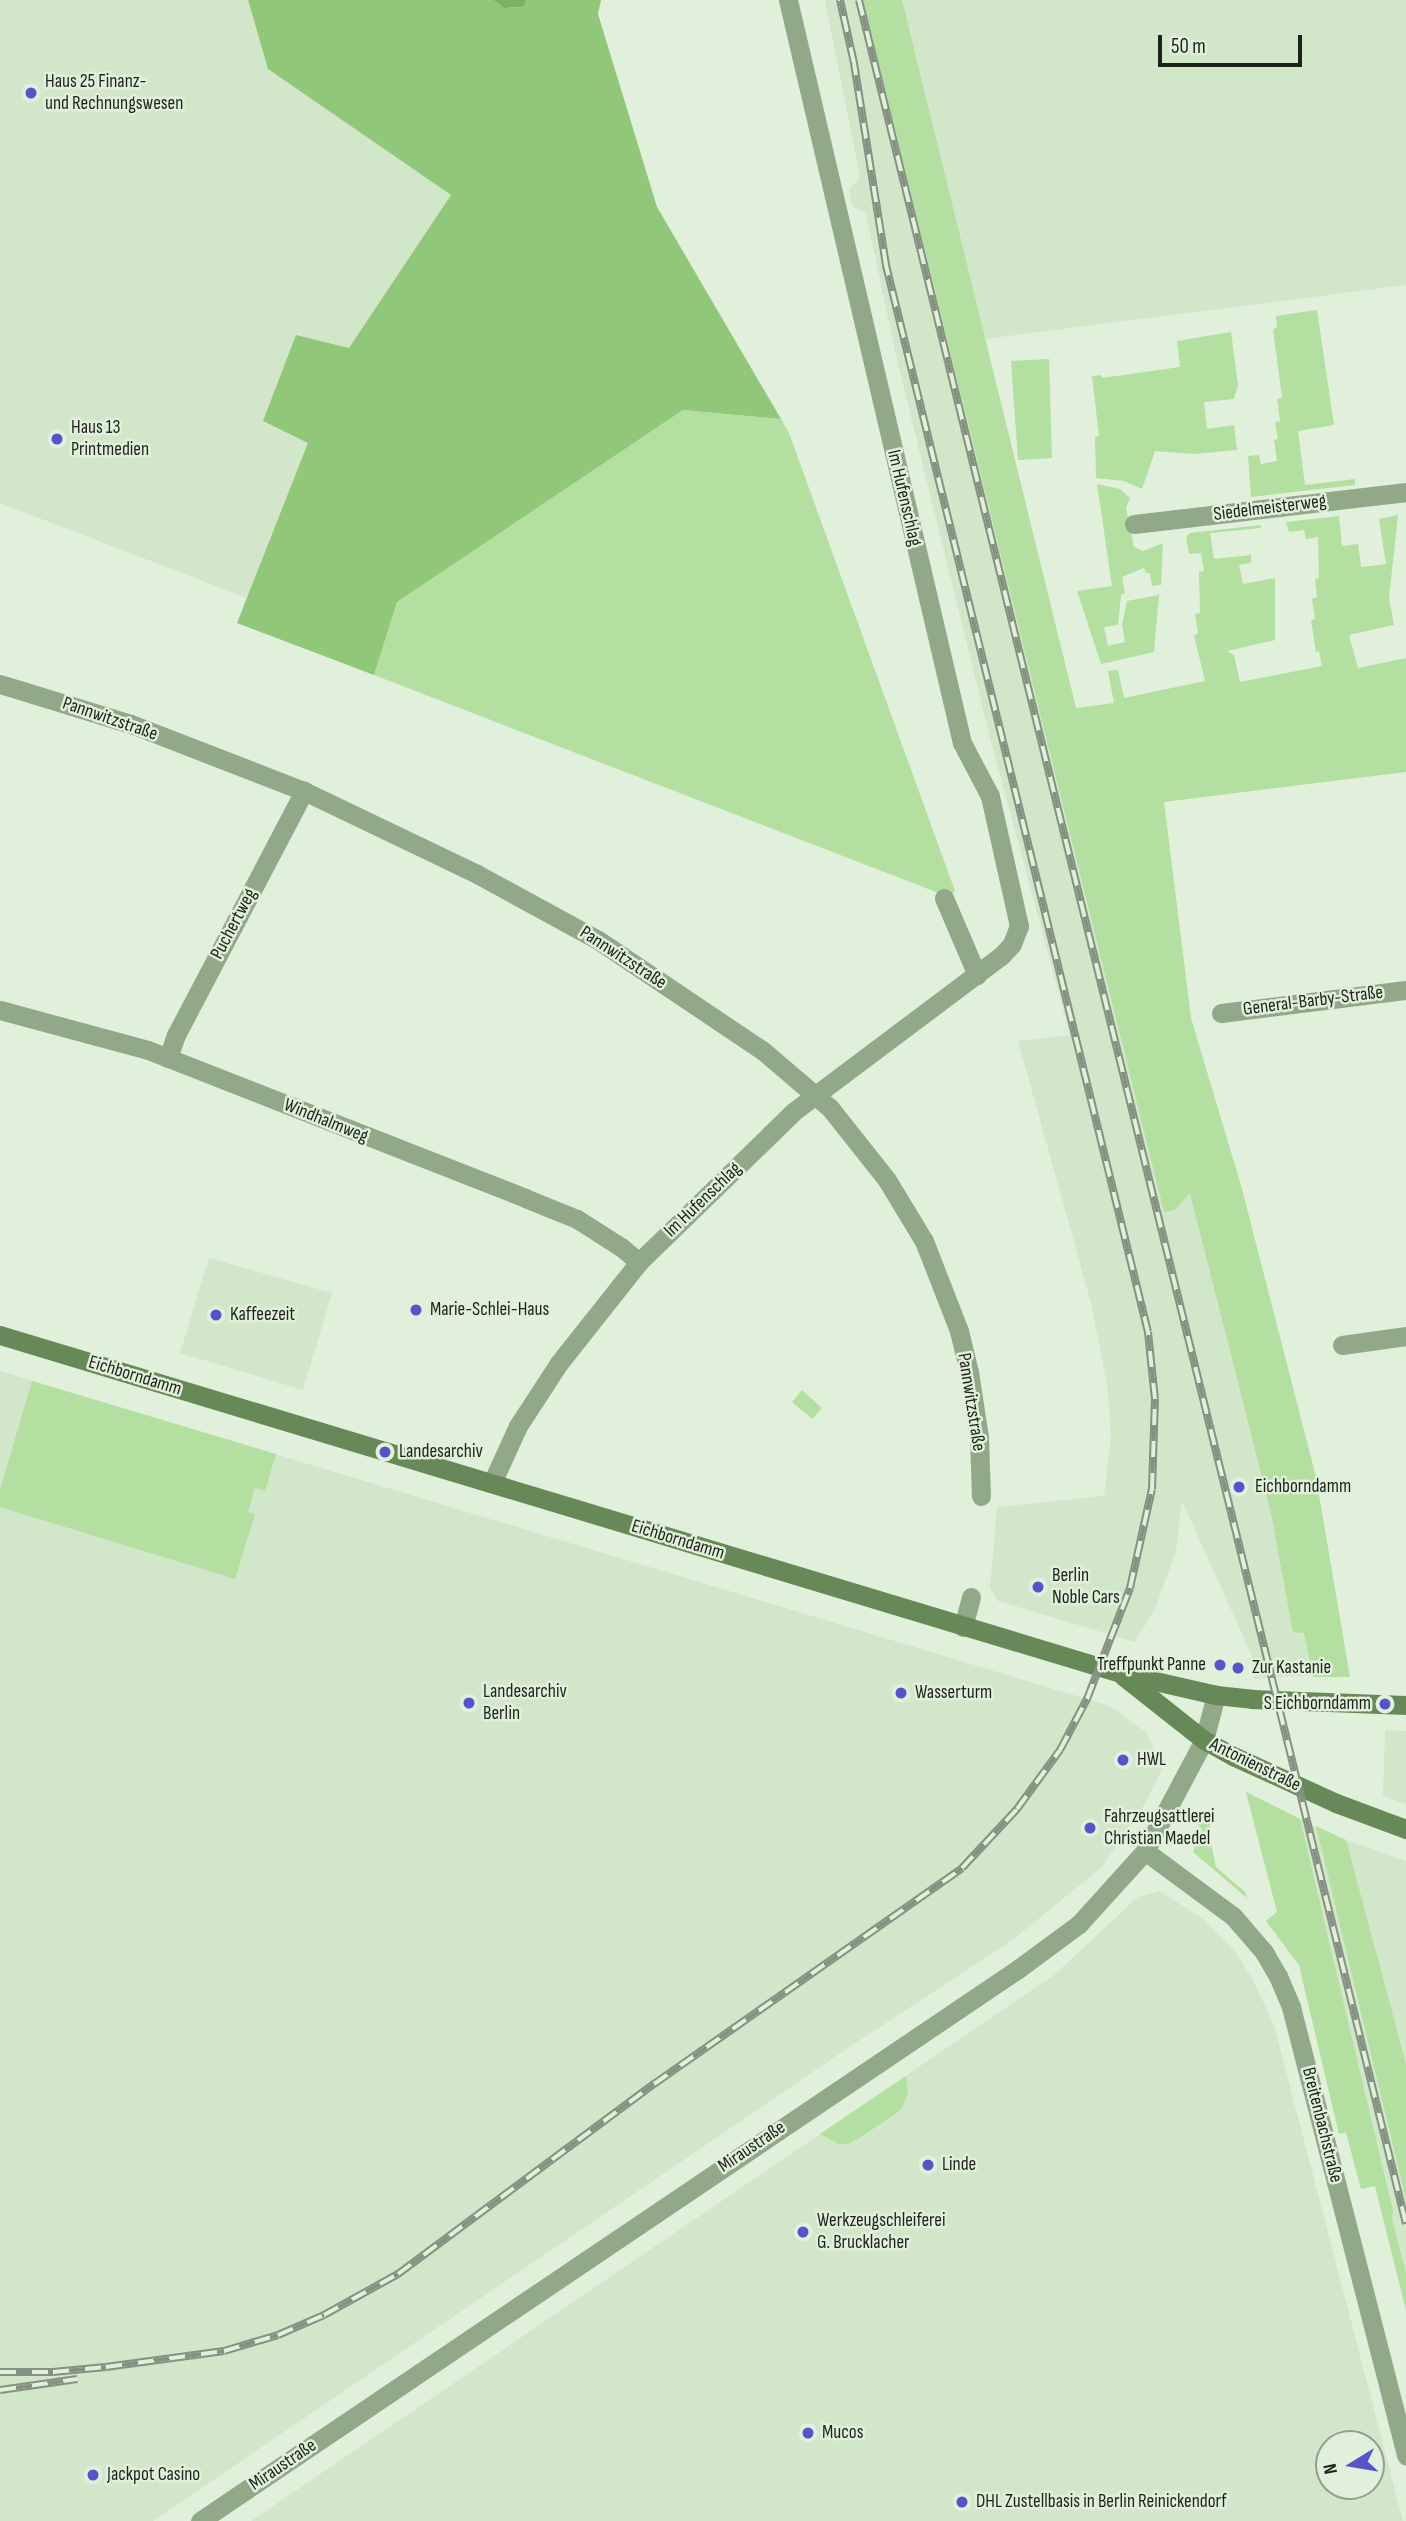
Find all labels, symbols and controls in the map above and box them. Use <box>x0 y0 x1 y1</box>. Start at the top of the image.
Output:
scale bar <box>1161 21 1304 65</box>
text: 50 m <box>1171 34 1206 59</box>
place label: Haus 25 Finanz- und Rechnungswesen <box>45 71 183 115</box>
marker: Haus 25 Finanz- und Rechnungswesen <box>23 85 39 101</box>
place label: Haus 13 Printmedien <box>71 417 149 461</box>
marker: Haus 13 Printmedien <box>49 431 65 447</box>
street label: Im Hufenschlag <box>882 447 926 549</box>
street label: Siedelmeisterweg <box>1212 490 1328 526</box>
street label: Pannwitzstraße <box>59 692 161 746</box>
street label: Puchertweg <box>206 885 262 963</box>
street label: Pannwitzstraße <box>575 921 671 995</box>
street label: General-Barby-Straße <box>1242 981 1384 1021</box>
street label: Windhalmweg <box>280 1094 372 1148</box>
street label: Im Hufenschlag <box>660 1158 746 1242</box>
place label: Marie-Schlei-Haus <box>430 1299 549 1321</box>
marker: Marie-Schlei-Haus <box>408 1302 424 1318</box>
place label: Kaffeezeit <box>230 1304 295 1326</box>
marker: Kaffeezeit <box>208 1307 224 1323</box>
street label: Eichborndamm <box>86 1351 184 1401</box>
street label: Pannwitzstraße <box>952 1351 990 1453</box>
place label: Landesarchiv <box>399 1441 483 1463</box>
marker: Landesarchiv <box>377 1444 393 1460</box>
place label: Eichborndamm <box>1255 1476 1351 1498</box>
marker: Eichborndamm <box>1229 1477 1249 1497</box>
street label: Eichborndamm <box>629 1515 727 1565</box>
place label: Berlin Noble Cars <box>1052 1565 1120 1609</box>
marker: Berlin Noble Cars <box>1030 1579 1046 1595</box>
place label: Treffpunkt Panne <box>1097 1654 1206 1676</box>
marker: Treffpunkt Panne <box>1212 1657 1228 1673</box>
place label: Zur Kastanie <box>1252 1657 1331 1679</box>
marker: Zur Kastanie <box>1230 1660 1246 1676</box>
place label: Landesarchiv Berlin <box>483 1681 567 1725</box>
place label: Wasserturm <box>915 1682 992 1704</box>
marker: Wasserturm <box>893 1685 909 1701</box>
place label: S Eichborndamm <box>1264 1693 1371 1715</box>
marker: Landesarchiv Berlin <box>461 1695 477 1711</box>
marker: S Eichborndamm <box>1377 1696 1393 1712</box>
street label: Antonienstraße <box>1206 1733 1304 1797</box>
place label: HWL <box>1137 1749 1166 1771</box>
marker: HWL <box>1115 1752 1131 1768</box>
place label: Fahrzeugsattlerei Christian Maedel <box>1104 1806 1215 1850</box>
marker: Fahrzeugsattlerei Christian Maedel <box>1082 1820 1098 1836</box>
street label: Breitenbachstraße <box>1297 2065 1347 2185</box>
street label: Miraustraße <box>714 2116 790 2178</box>
place label: Linde <box>942 2154 976 2176</box>
marker: Linde <box>920 2157 936 2173</box>
place label: Werkzeugschleiferei G. Brucklacher <box>817 2210 945 2254</box>
marker: Werkzeugschleiferei G. Brucklacher <box>795 2224 811 2240</box>
place label: Mucos <box>822 2422 863 2444</box>
marker: Mucos <box>800 2425 816 2441</box>
north arrow <box>1315 2430 1385 2500</box>
street label: Miraustraße <box>245 2434 321 2496</box>
text: N <box>1319 2462 1343 2476</box>
place label: Jackpot Casino <box>107 2464 200 2486</box>
marker: Jackpot Casino <box>85 2467 101 2483</box>
place label: DHL Zustellbasis in Berlin Reinickendorf <box>976 2491 1227 2513</box>
marker: DHL Zustellbasis in Berlin Reinickendorf <box>954 2494 970 2510</box>

